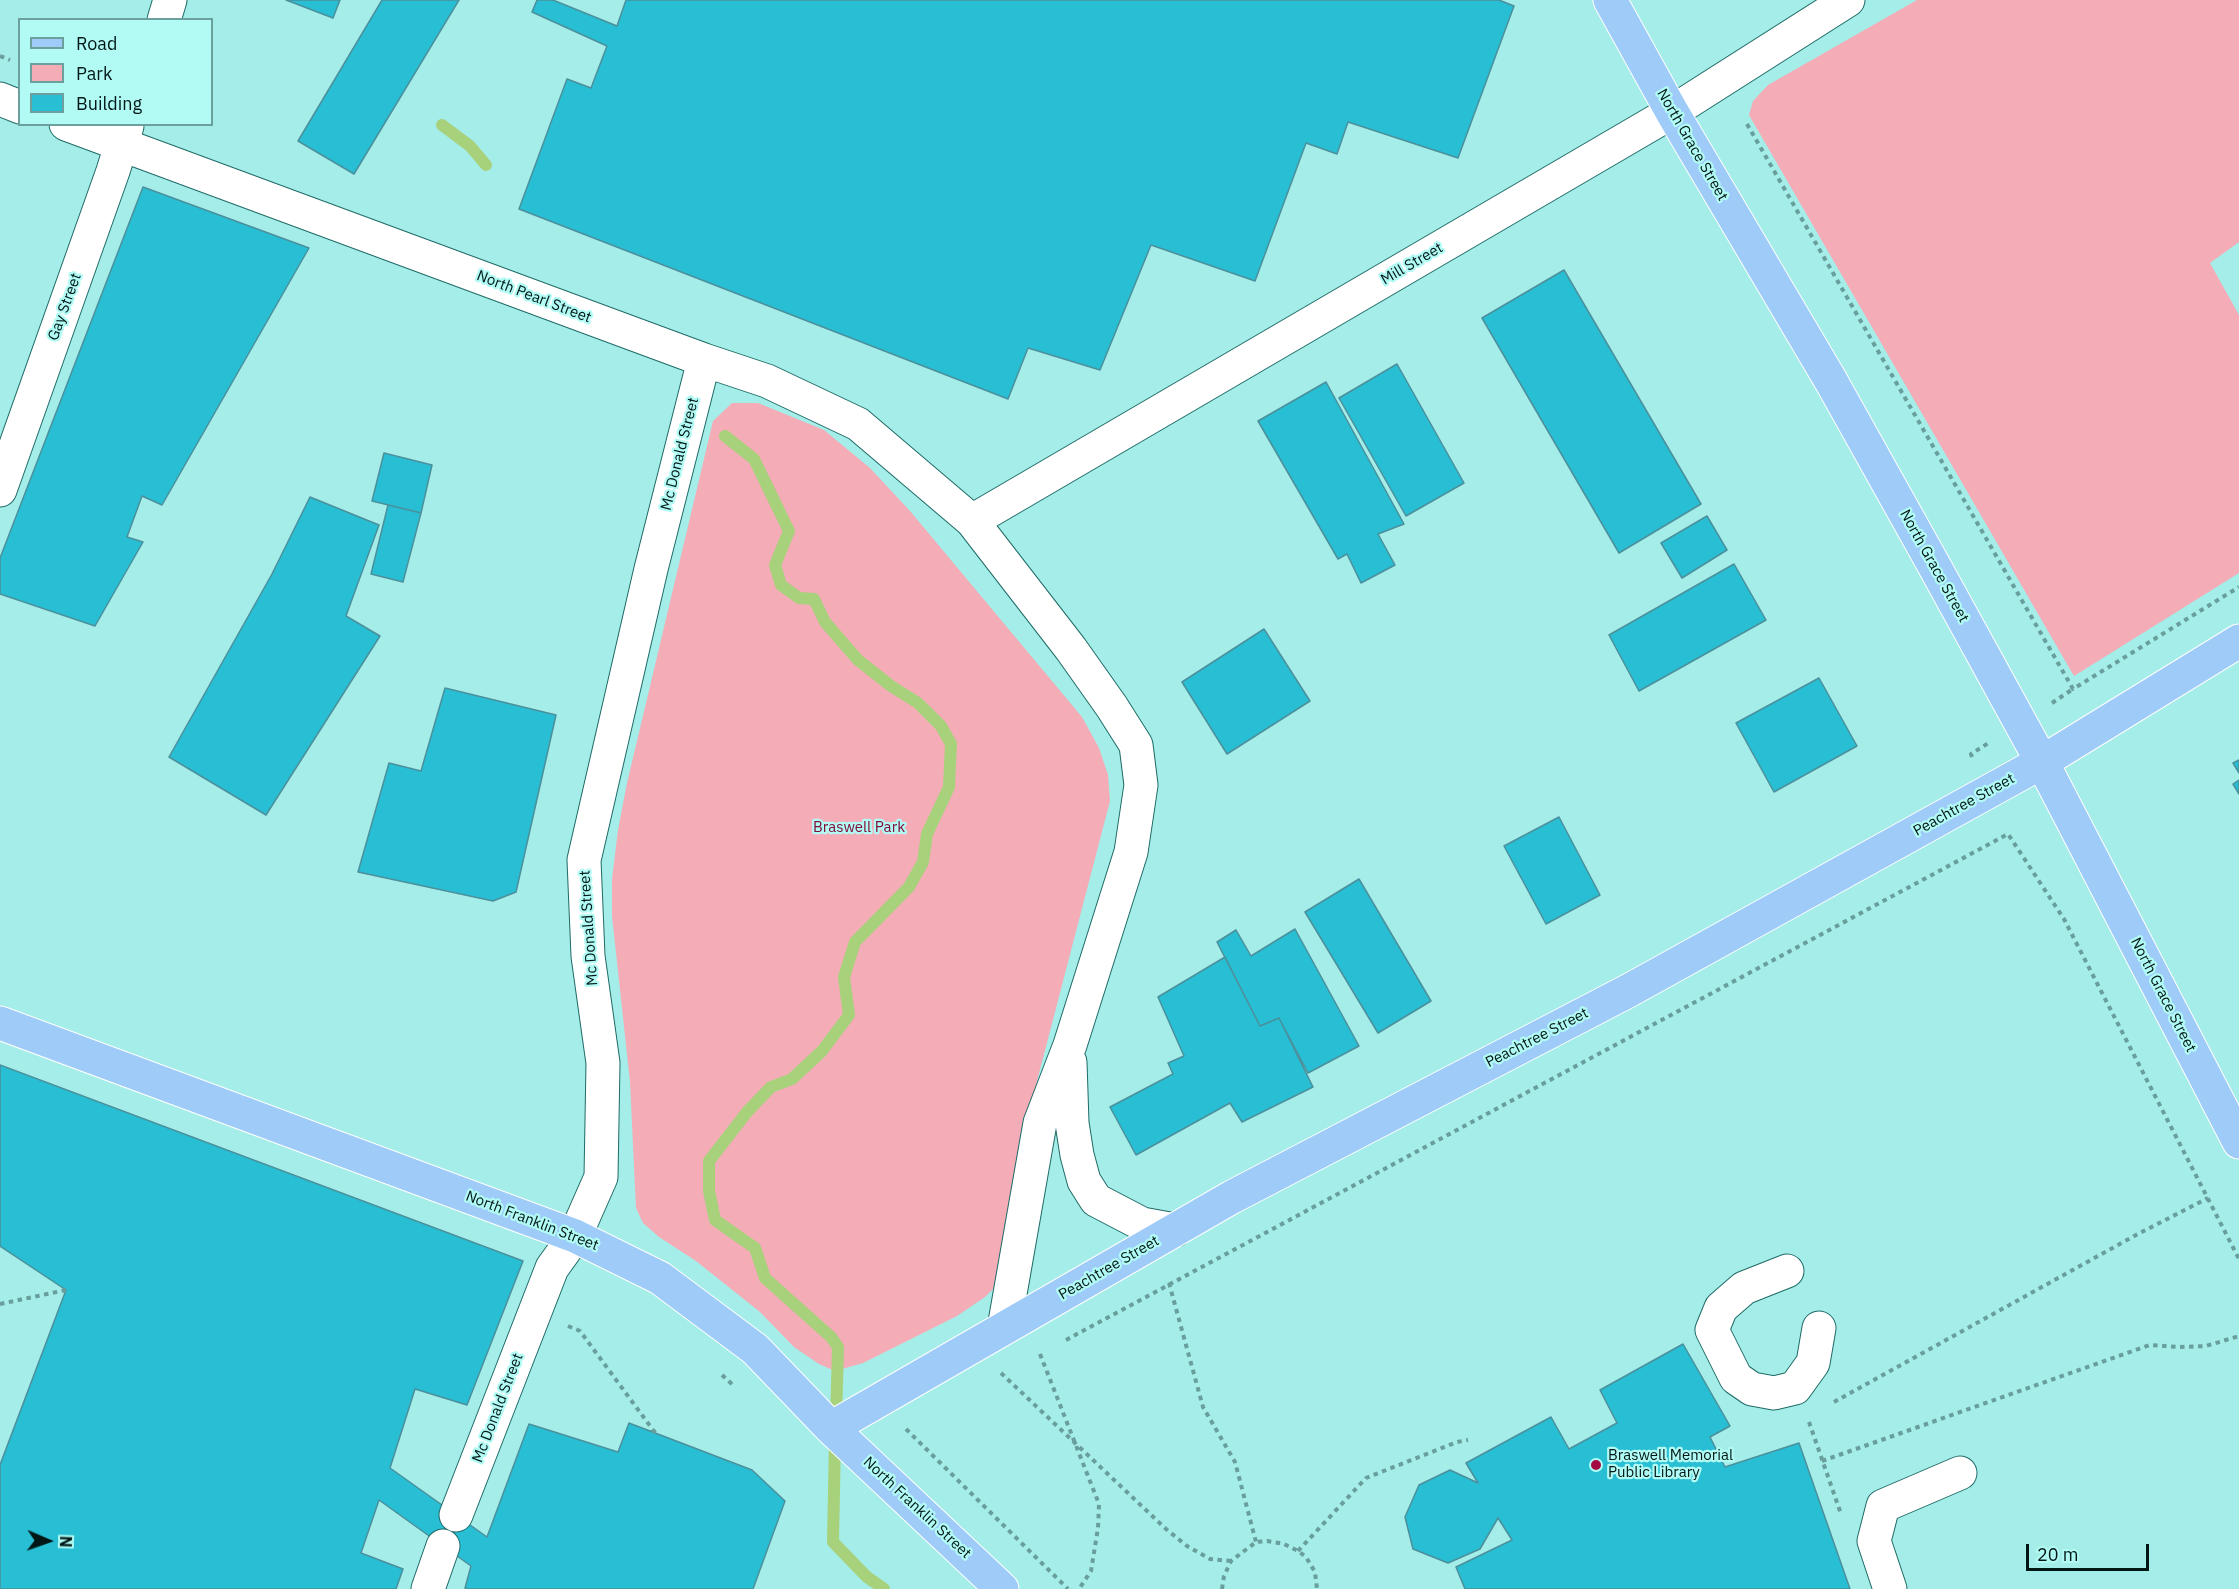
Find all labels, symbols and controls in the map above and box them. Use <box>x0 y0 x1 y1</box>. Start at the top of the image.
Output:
legend <box>18 18 213 126</box>
text: Road <box>76 32 117 55</box>
text: Park <box>76 62 112 85</box>
street label: North Grace Street <box>1653 86 1731 204</box>
text: Building <box>76 92 142 115</box>
street label: Mill Street <box>1378 239 1446 289</box>
street label: North Pearl Street <box>474 267 594 327</box>
street label: Gay Street <box>44 271 86 343</box>
street label: Mc Donald Street <box>657 396 703 512</box>
street label: North Grace Street <box>1896 506 1972 626</box>
street label: Peachtree Street <box>1910 770 2018 840</box>
park label: Braswell Park <box>813 819 905 837</box>
street label: Mc Donald Street <box>576 870 602 986</box>
street label: North Grace Street <box>2126 935 2200 1055</box>
street label: Peachtree Street <box>1483 1004 1591 1072</box>
street label: North Franklin Street <box>463 1187 601 1255</box>
street label: Peachtree Street <box>1056 1232 1162 1304</box>
street label: Mc Donald Street <box>469 1351 527 1465</box>
place label: Braswell Memorial Public Library <box>1608 1447 1733 1482</box>
street label: North Franklin Street <box>859 1453 975 1563</box>
marker: Braswell Memorial Public Library <box>1589 1458 1603 1472</box>
north arrow <box>18 1511 78 1571</box>
scale bar <box>2029 1532 2152 1570</box>
text: N <box>56 1535 76 1548</box>
text: 20 m <box>2037 1543 2079 1566</box>

